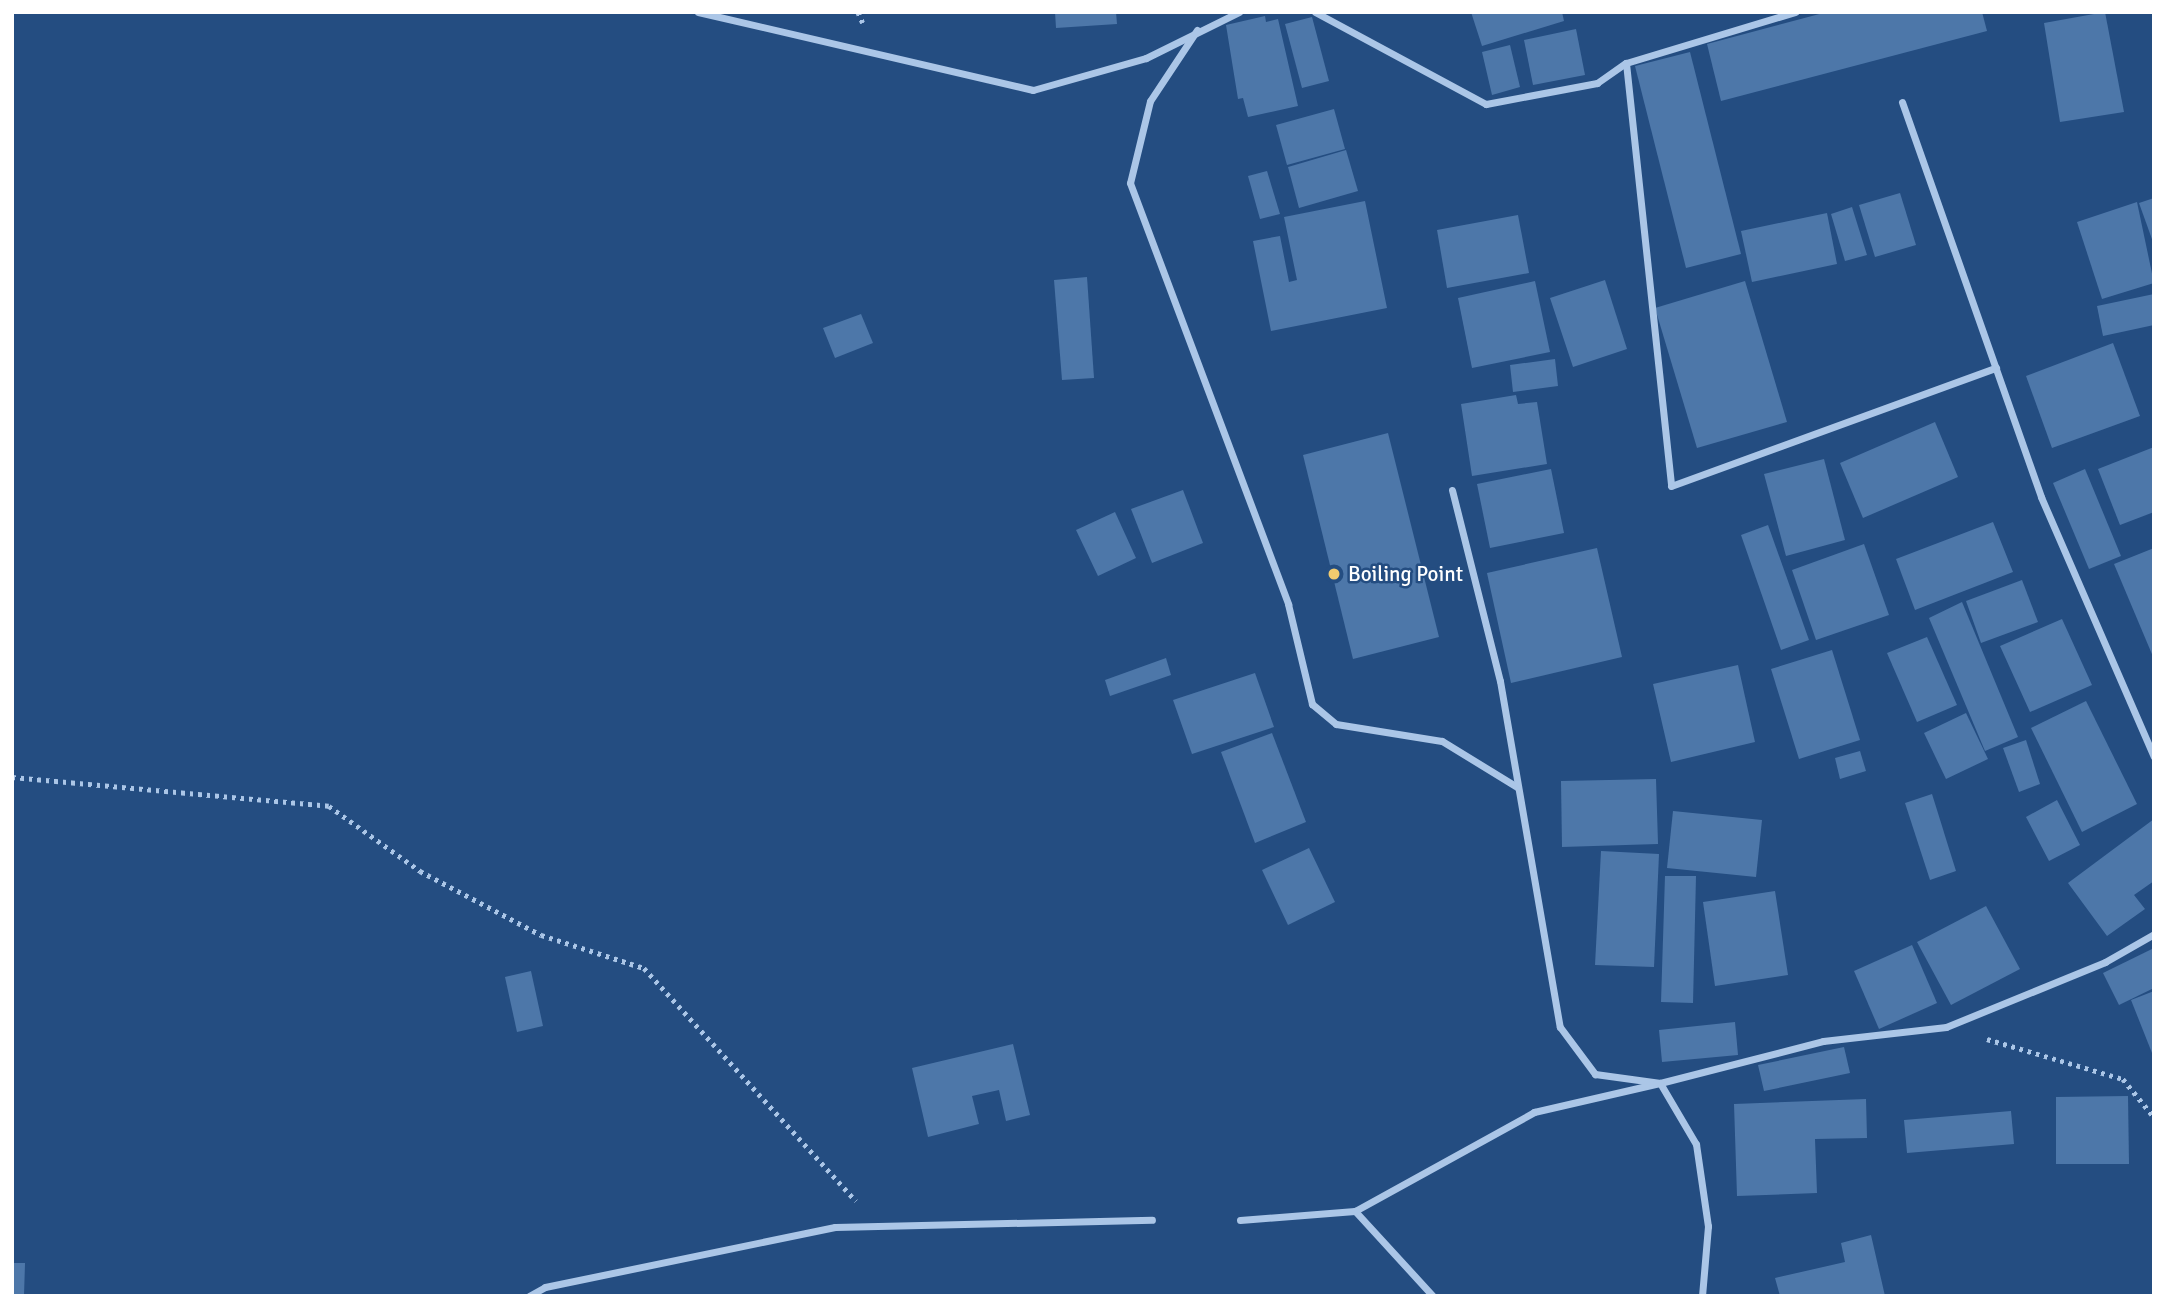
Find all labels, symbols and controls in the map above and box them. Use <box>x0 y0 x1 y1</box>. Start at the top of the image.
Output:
place label: Boiling Point <box>1348 561 1463 587</box>
marker: Boiling Point <box>1326 566 1342 582</box>

